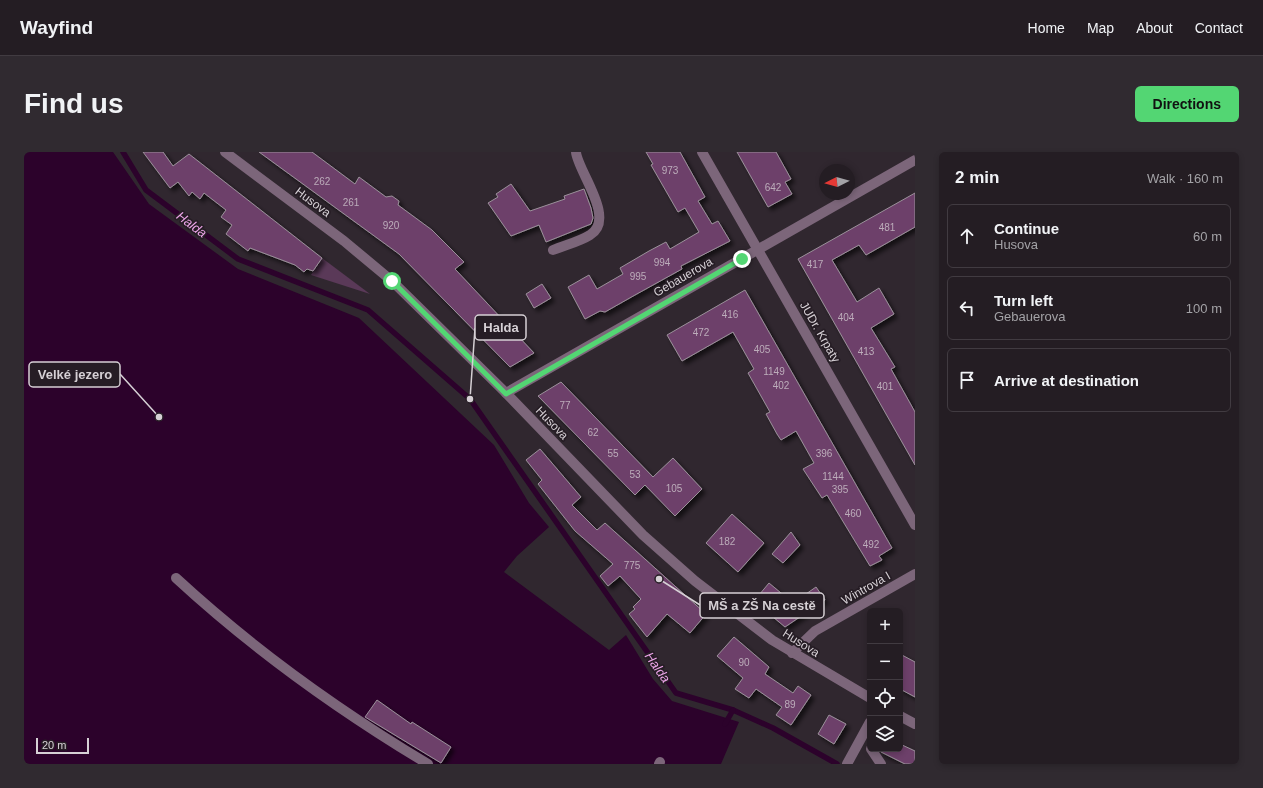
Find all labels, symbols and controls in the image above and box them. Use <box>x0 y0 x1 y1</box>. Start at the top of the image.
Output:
text: Wayfind <box>20 17 93 38</box>
text: Home <box>1028 20 1065 36</box>
text: Map <box>1087 20 1114 36</box>
text: About <box>1136 20 1173 36</box>
text: Contact <box>1195 20 1243 36</box>
button: Directions <box>1135 86 1239 122</box>
text: Find us <box>24 88 124 119</box>
north arrow <box>819 164 855 200</box>
house number: 973 <box>662 165 679 176</box>
text: 2 min <box>955 168 999 187</box>
text: Walk · 160 m <box>1147 171 1223 186</box>
house number: 262 <box>314 176 331 187</box>
house number: 642 <box>765 182 782 193</box>
street label: Husova <box>293 184 334 220</box>
house number: 261 <box>343 197 360 208</box>
water label: Halda <box>174 208 210 241</box>
house number: 920 <box>383 220 400 231</box>
text: Continue <box>994 220 1059 237</box>
house number: 481 <box>879 222 896 233</box>
icon: ahead <box>956 225 978 247</box>
text: 60 m <box>1193 229 1222 244</box>
text: Husova <box>994 237 1038 252</box>
route end <box>733 250 751 268</box>
street label: Gebauerova <box>651 254 715 300</box>
house number: 994 <box>654 257 671 268</box>
house number: 417 <box>807 259 824 270</box>
house number: 995 <box>630 271 647 282</box>
route start <box>383 272 401 290</box>
text: Turn left <box>994 292 1053 309</box>
icon: left <box>956 297 978 319</box>
street label: JUDr. Krpaty <box>797 299 843 365</box>
text: 100 m <box>1186 301 1222 316</box>
house number: 416 <box>722 309 739 320</box>
text: Gebauerova <box>994 309 1066 324</box>
house number: 404 <box>838 312 855 323</box>
callout: Halda <box>475 315 526 340</box>
text: Halda <box>483 320 519 335</box>
house number: 472 <box>693 327 710 338</box>
house number: 405 <box>754 344 771 355</box>
house number: 413 <box>858 346 875 357</box>
callout: Velké jezero <box>29 362 120 387</box>
house number: 1149 <box>763 366 785 377</box>
text: Velké jezero <box>38 367 112 382</box>
icon: arrive <box>956 369 978 391</box>
text: Arrive at destination <box>994 372 1139 389</box>
house number: 402 <box>773 380 790 391</box>
house number: 401 <box>877 381 894 392</box>
house number: 77 <box>559 400 571 411</box>
street label: Husova <box>533 404 571 443</box>
house number: 62 <box>587 427 599 438</box>
house number: 55 <box>607 448 619 459</box>
house number: 396 <box>816 448 833 459</box>
house number: 53 <box>629 469 641 480</box>
house number: 1144 <box>822 471 844 482</box>
house number: 105 <box>666 483 683 494</box>
house number: 395 <box>832 484 849 495</box>
house number: 460 <box>845 508 862 519</box>
house number: 182 <box>719 536 736 547</box>
house number: 492 <box>863 539 880 550</box>
house number: 775 <box>624 560 641 571</box>
street label: Wintrova I <box>839 568 893 608</box>
callout: MŠ a ZŠ Na cestě <box>700 593 824 618</box>
text: MŠ a ZŠ Na cestě <box>708 598 816 613</box>
map controls <box>867 608 903 752</box>
button: + <box>867 608 903 644</box>
street label: Husova <box>780 626 822 660</box>
button: − <box>867 644 903 680</box>
water label: Halda <box>642 649 673 686</box>
house number: 90 <box>738 657 750 668</box>
button: locate <box>867 680 903 716</box>
house number: 89 <box>784 699 796 710</box>
button: layers <box>867 716 903 752</box>
scale bar <box>36 736 89 755</box>
text: 20 m <box>42 739 66 751</box>

